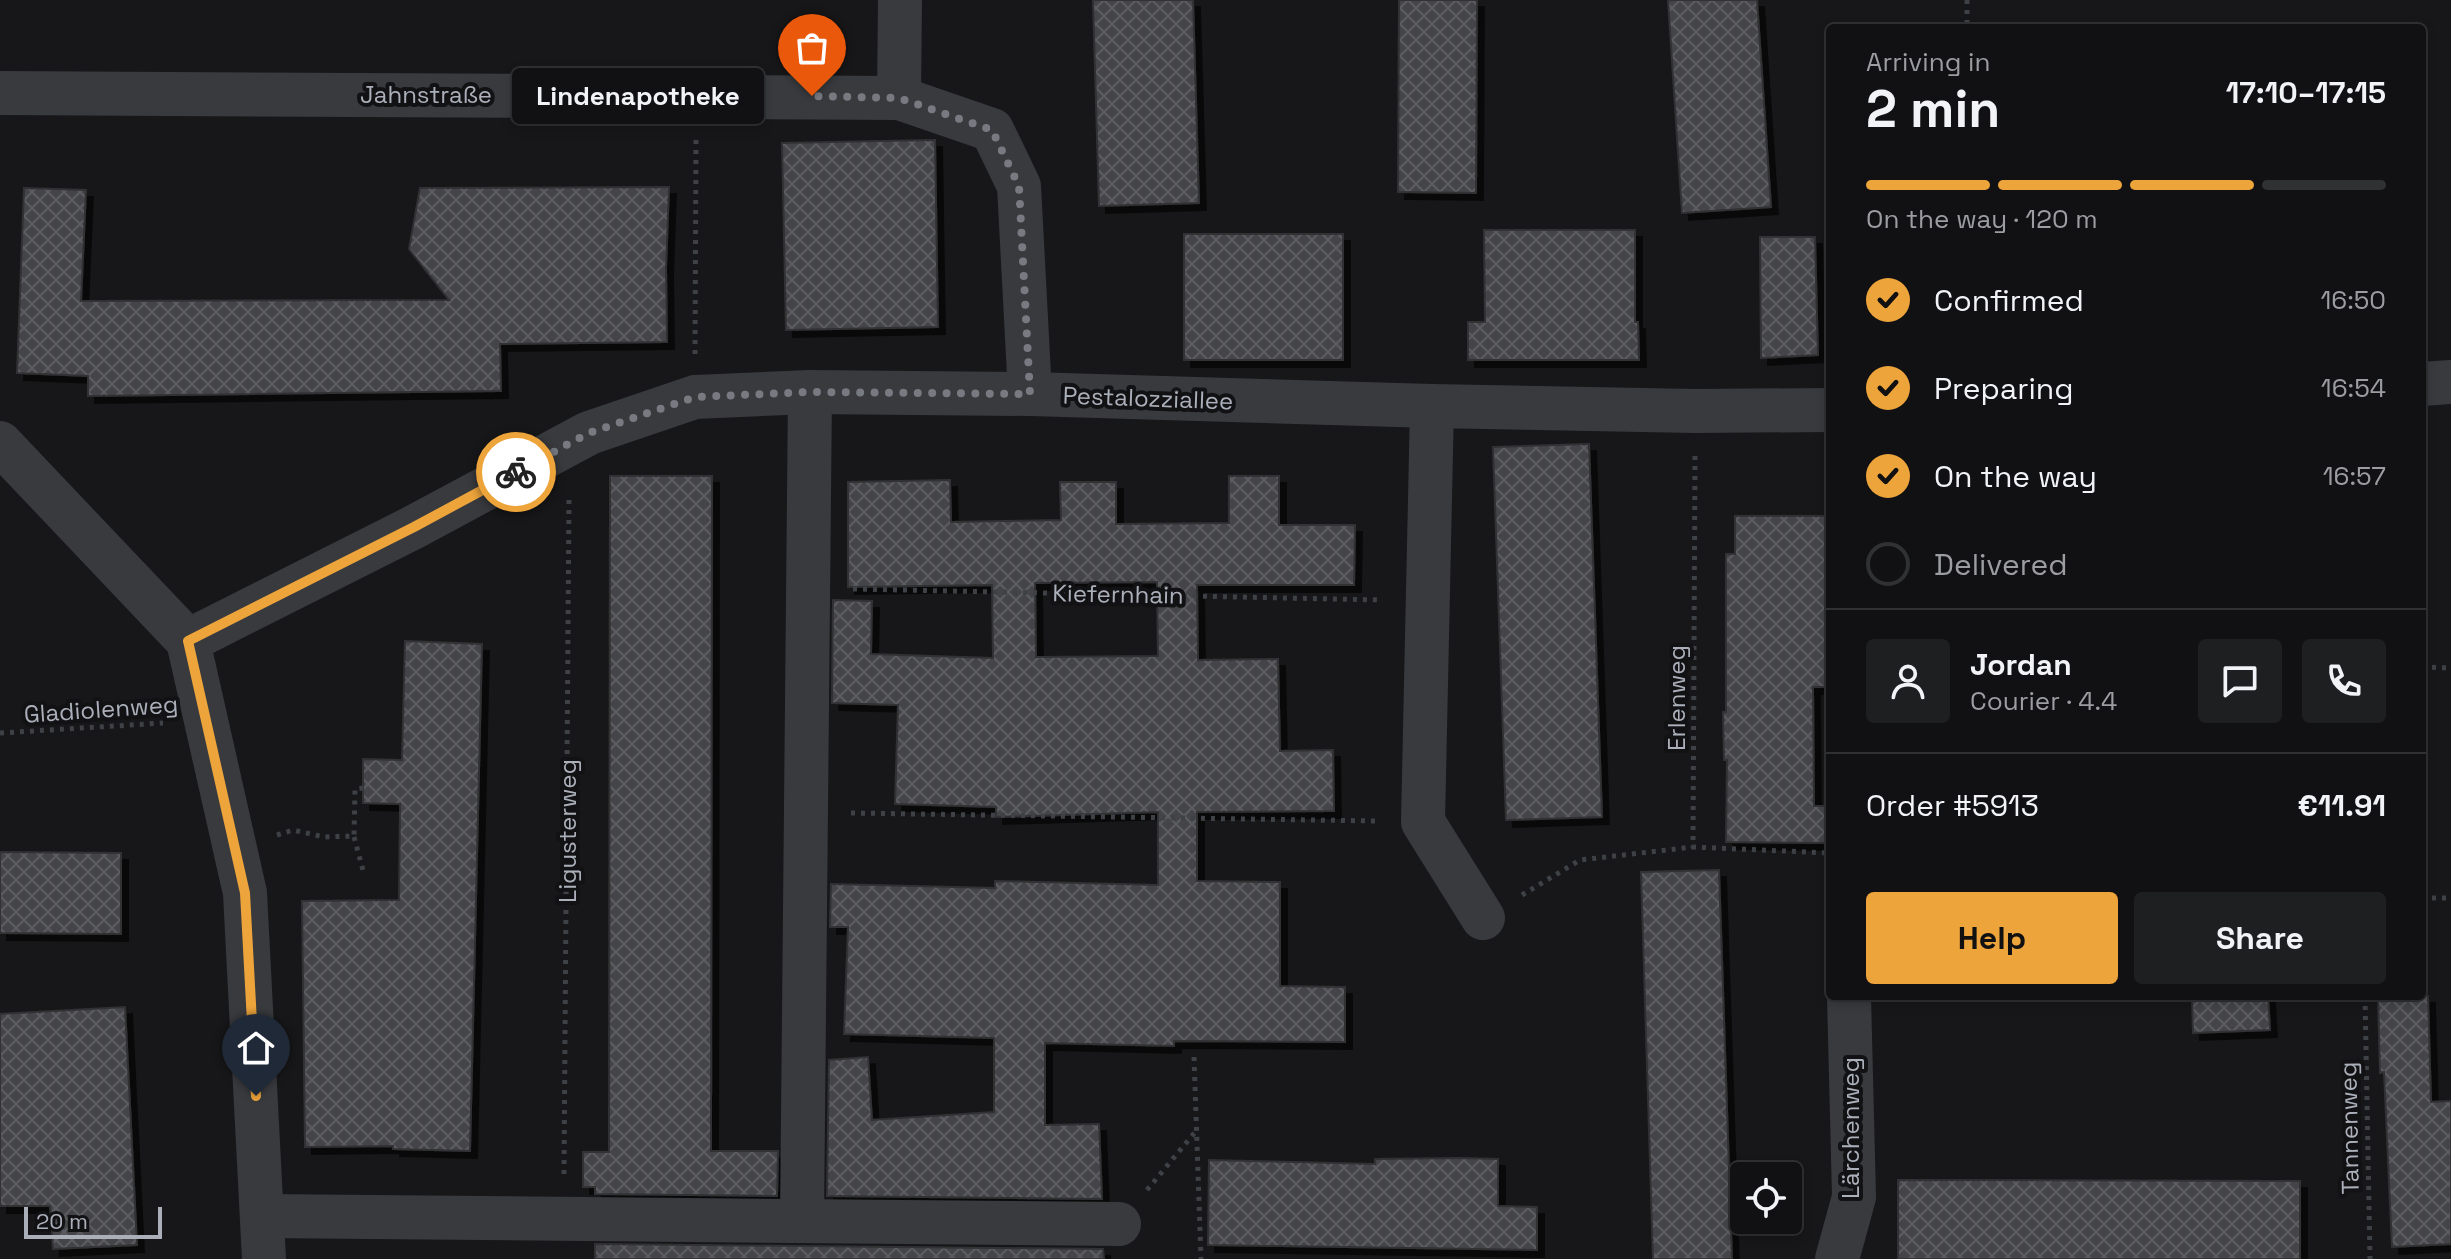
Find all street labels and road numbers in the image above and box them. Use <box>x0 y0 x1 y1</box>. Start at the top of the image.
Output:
street label: Jahnstraße <box>360 79 492 110</box>
street label: Pestalozziallee <box>1062 380 1234 416</box>
street label: Kiefernhain <box>1052 577 1184 611</box>
street label: Erlenweg <box>1661 645 1692 751</box>
street label: Gladiolenweg <box>23 688 179 730</box>
street label: Ligusterweg <box>552 759 583 903</box>
street label: Lärchenweg <box>1835 1057 1866 1199</box>
street label: Tannenweg <box>2332 1061 2366 1195</box>

